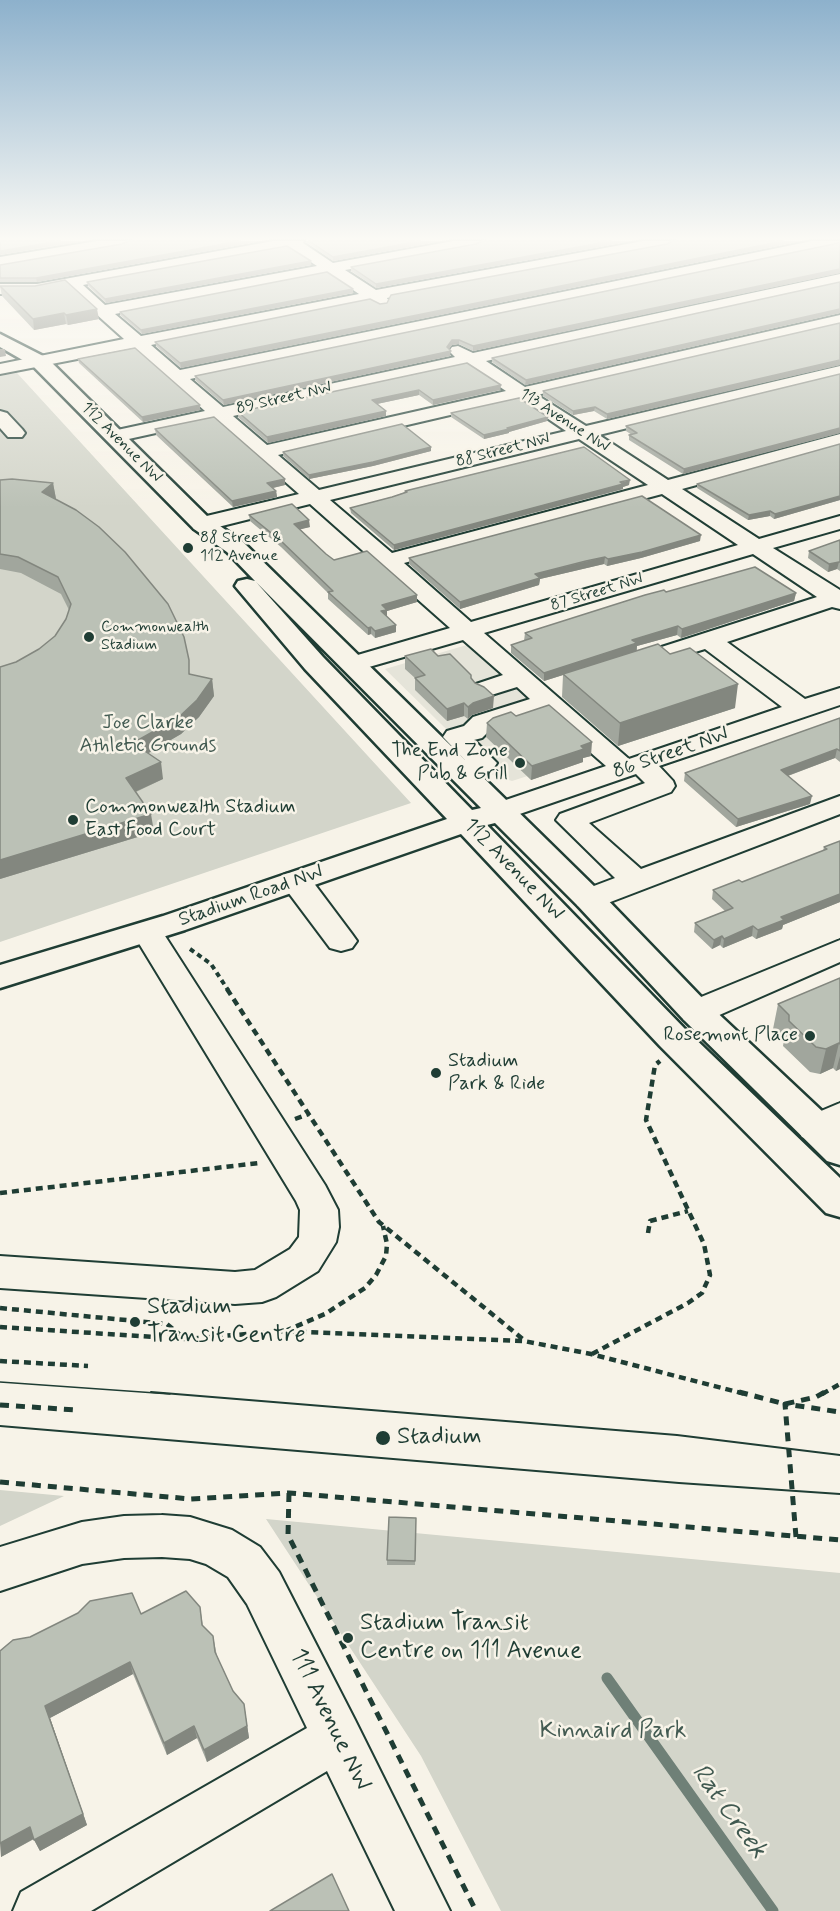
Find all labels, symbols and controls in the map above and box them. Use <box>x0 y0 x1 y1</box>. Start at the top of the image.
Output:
street label: 89 Street NW <box>235 379 333 419</box>
street label: 113 Avenue NW <box>515 385 613 457</box>
street label: 112 Avenue NW <box>77 399 165 487</box>
street label: 88 Street NW <box>454 430 552 472</box>
place label: 88 Street & 112 Avenue <box>200 529 281 567</box>
marker: 88 Street & 112 Avenue <box>181 541 195 555</box>
street label: 87 Street NW <box>549 570 645 616</box>
place label: Commonwealth Stadium <box>101 618 209 656</box>
marker: Commonwealth Stadium <box>82 630 96 644</box>
park label: Joe Clarke Athletic Grounds <box>80 712 216 759</box>
street label: 86 Street NW <box>610 723 732 785</box>
place label: The End Zone Pub & Grill <box>391 740 508 787</box>
marker: The End Zone Pub & Grill <box>513 756 527 770</box>
place label: Commonwealth Stadium East Food Court <box>85 796 296 843</box>
marker: Commonwealth Stadium East Food Court <box>66 813 80 827</box>
street label: 112 Avenue NW <box>458 814 568 926</box>
street label: Stadium Road NW <box>176 861 326 933</box>
place label: Rosemont Place <box>663 1024 798 1048</box>
marker: Rosemont Place <box>803 1029 817 1043</box>
place label: Stadium Park & Ride <box>448 1050 545 1097</box>
marker: Stadium Park & Ride <box>429 1066 443 1080</box>
place label: Stadium Transit Centre <box>147 1294 306 1350</box>
marker: Stadium Transit Centre <box>128 1315 142 1329</box>
place label: Stadium <box>397 1424 482 1452</box>
marker: Stadium <box>374 1429 392 1447</box>
place label: Stadium Transit Centre on 111 Avenue <box>360 1610 582 1666</box>
marker: Stadium Transit Centre on 111 Avenue <box>341 1631 355 1645</box>
street label: 111 Avenue NW <box>282 1644 376 1796</box>
park label: Kinnaird Park <box>540 1718 686 1746</box>
water label: Rat Creek <box>683 1759 773 1865</box>

